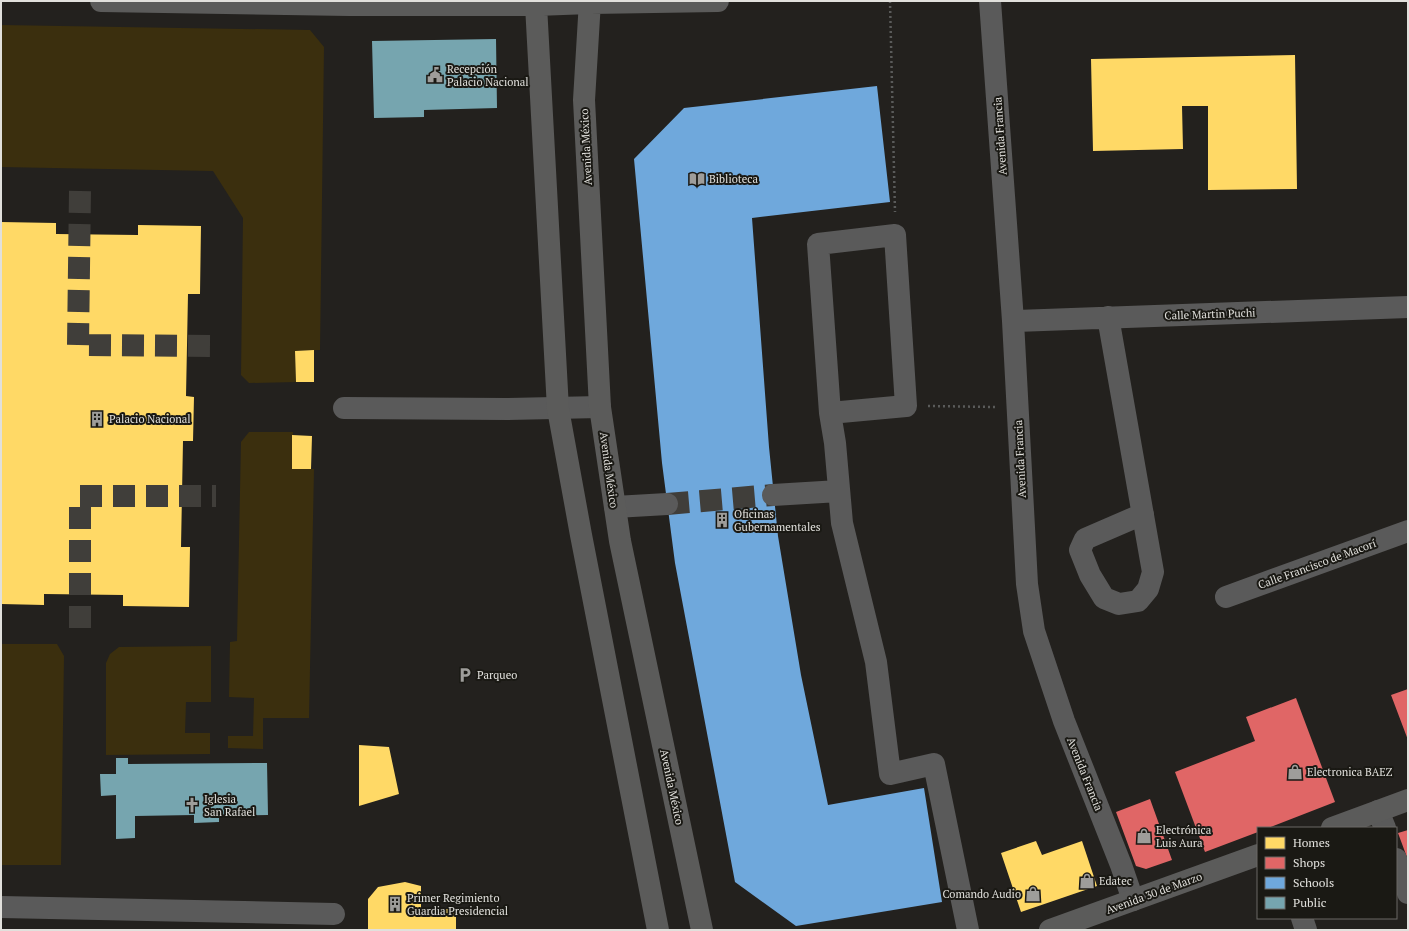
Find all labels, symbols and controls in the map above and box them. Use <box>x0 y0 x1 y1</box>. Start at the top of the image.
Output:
place label: Recepción Palacio Nacional <box>447 62 529 89</box>
public building icon: Recepción Palacio Nacional <box>426 66 444 84</box>
street label: Avenida Francia <box>990 96 1010 175</box>
street label: Avenida México <box>577 108 595 186</box>
library icon: Biblioteca <box>688 170 706 188</box>
place label: Biblioteca <box>709 172 758 186</box>
street label: Calle Martin Puchi <box>1164 305 1256 323</box>
building icon: Palacio Nacional <box>88 410 106 428</box>
place label: Palacio Nacional <box>109 412 191 426</box>
street label: Avenida Francia <box>1011 419 1029 498</box>
street label: Avenida México <box>597 431 621 509</box>
place label: Oficinas Gubernamentales <box>734 507 821 534</box>
building icon: Oficinas Gubernamentales <box>713 511 731 529</box>
street label: Calle Francisco de Macorí <box>1256 536 1379 592</box>
parking icon: Parqueo <box>456 666 474 684</box>
place label: Parqueo <box>477 668 517 682</box>
street label: Avenida Francia <box>1064 735 1106 813</box>
street label: Avenida México <box>657 748 687 826</box>
shop icon: Electronica BAEZ <box>1286 763 1304 781</box>
place label: Electronica BAEZ <box>1307 765 1393 779</box>
place label: Iglesia San Rafael <box>204 792 255 819</box>
church icon: Iglesia San Rafael <box>183 796 201 814</box>
place label: Electrónica Luis Aura <box>1156 823 1212 850</box>
shop icon: Electrónica Luis Aura <box>1135 827 1153 845</box>
legend <box>1257 827 1397 919</box>
text: Homes <box>1293 835 1330 850</box>
text: Shops <box>1293 855 1325 870</box>
street label: Avenida 30 de Marzo <box>1104 869 1204 917</box>
shop icon: Edatec <box>1078 872 1096 890</box>
place label: Edatec <box>1099 874 1132 888</box>
text: Schools <box>1293 875 1334 890</box>
shop icon: Comando Audio <box>1024 885 1042 903</box>
place label: Comando Audio <box>943 887 1021 901</box>
place label: Primer Regimiento Guardia Presidencial <box>407 891 508 918</box>
building icon: Primer Regimiento Guardia Presidencial <box>386 895 404 913</box>
text: Public <box>1293 895 1327 910</box>

